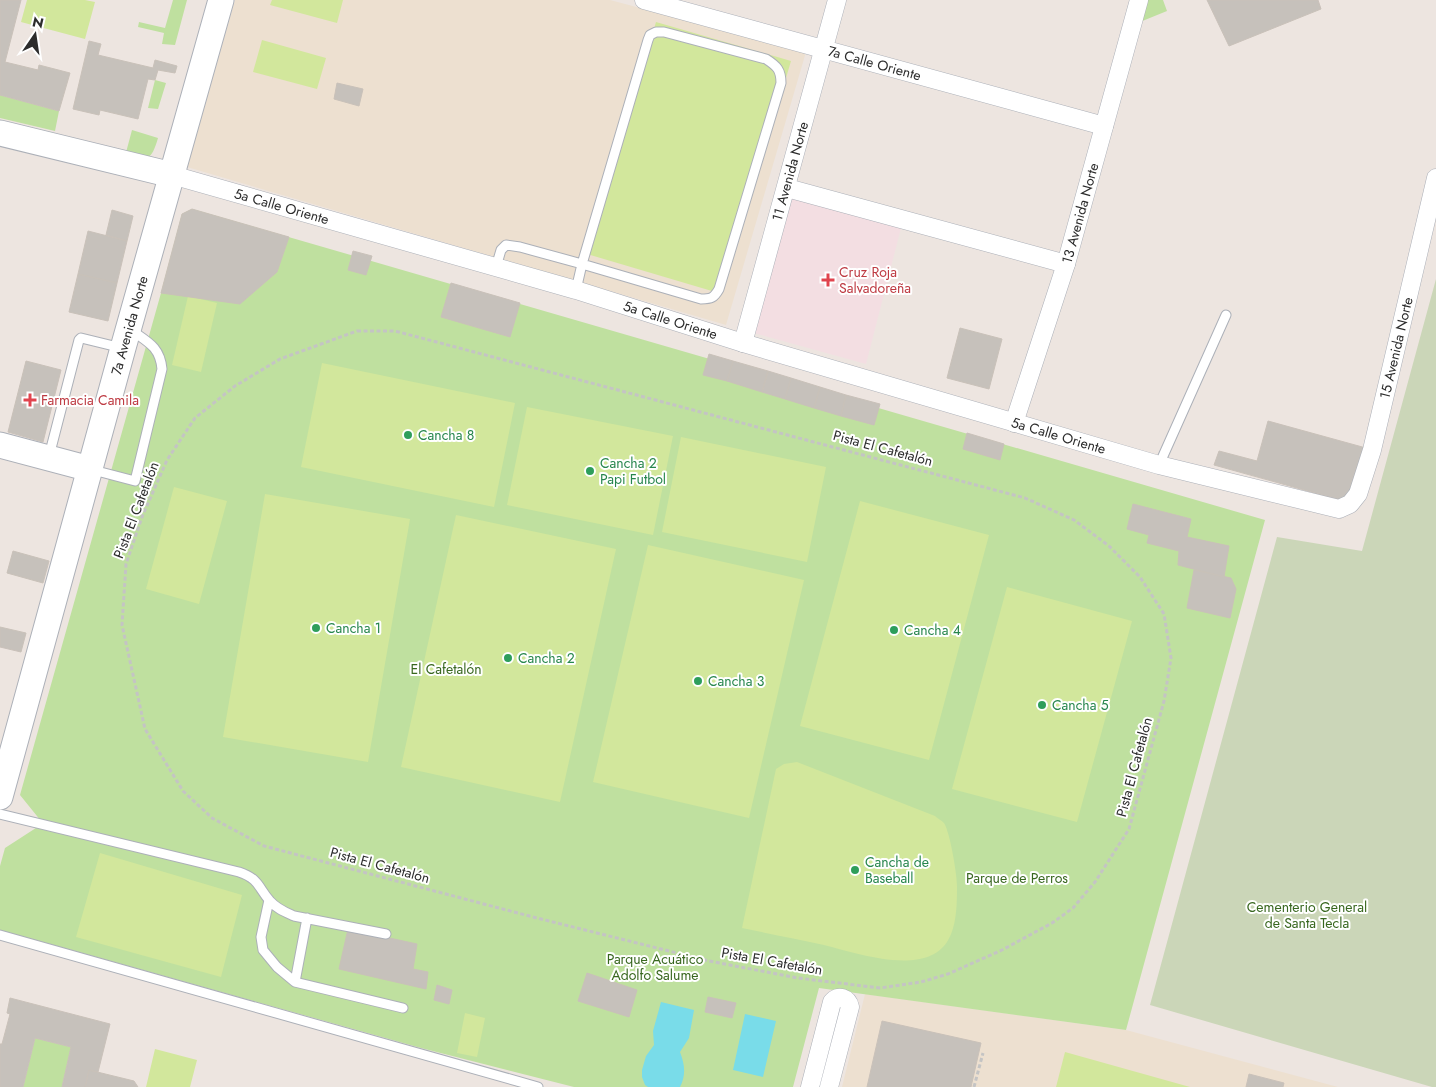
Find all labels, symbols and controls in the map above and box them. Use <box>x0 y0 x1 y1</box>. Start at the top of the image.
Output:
north arrow <box>10 10 60 60</box>
text: N <box>30 11 46 33</box>
street label: 7a Calle Oriente <box>826 41 923 85</box>
street label: 11 Avenida Norte <box>767 119 813 223</box>
street label: 13 Avenida Norte <box>1057 161 1104 266</box>
street label: 5a Calle Oriente <box>232 183 331 229</box>
place label: Cruz Roja Salvadoreña <box>839 262 911 298</box>
street label: 7a Avenida Norte <box>106 273 153 377</box>
marker: Cruz Roja Salvadoreña <box>821 273 835 287</box>
street label: 15 Avenida Norte <box>1374 295 1418 401</box>
street label: 5a Calle Oriente <box>621 296 720 344</box>
place label: Farmacia Camila <box>41 390 139 410</box>
marker: Farmacia Camila <box>23 393 37 407</box>
street label: 5a Calle Oriente <box>1009 412 1108 459</box>
place label: Cancha 8 <box>418 425 474 445</box>
street label: Pista El Cafetalón <box>831 425 935 471</box>
marker: Cancha 8 <box>402 429 414 441</box>
place label: Cancha 2 Papi Futbol <box>600 453 666 489</box>
street label: Pista El Cafetalón <box>108 459 164 561</box>
marker: Cancha 2 Papi Futbol <box>584 465 596 477</box>
place label: Cancha 1 <box>326 618 381 638</box>
place label: Cancha 4 <box>904 620 961 640</box>
marker: Cancha 1 <box>310 622 322 634</box>
marker: Cancha 4 <box>888 624 900 636</box>
place label: Cancha 2 <box>518 648 575 668</box>
marker: Cancha 2 <box>502 652 514 664</box>
park label: El Cafetalón <box>411 659 481 679</box>
place label: Cancha 3 <box>708 671 765 691</box>
marker: Cancha 3 <box>692 675 704 687</box>
place label: Cancha 5 <box>1052 695 1109 715</box>
marker: Cancha 5 <box>1036 699 1048 711</box>
street label: Pista El Cafetalón <box>1111 715 1157 819</box>
street label: Pista El Cafetalón <box>328 842 432 888</box>
place label: Cancha de Baseball <box>865 852 929 888</box>
marker: Cancha de Baseball <box>849 864 861 876</box>
park label: Parque de Perros <box>966 868 1068 888</box>
park label: Cementerio General de Santa Tecla <box>1247 897 1367 933</box>
street label: Pista El Cafetalón <box>720 942 824 980</box>
park label: Parque Acuático Adolfo Salume <box>607 949 704 985</box>

